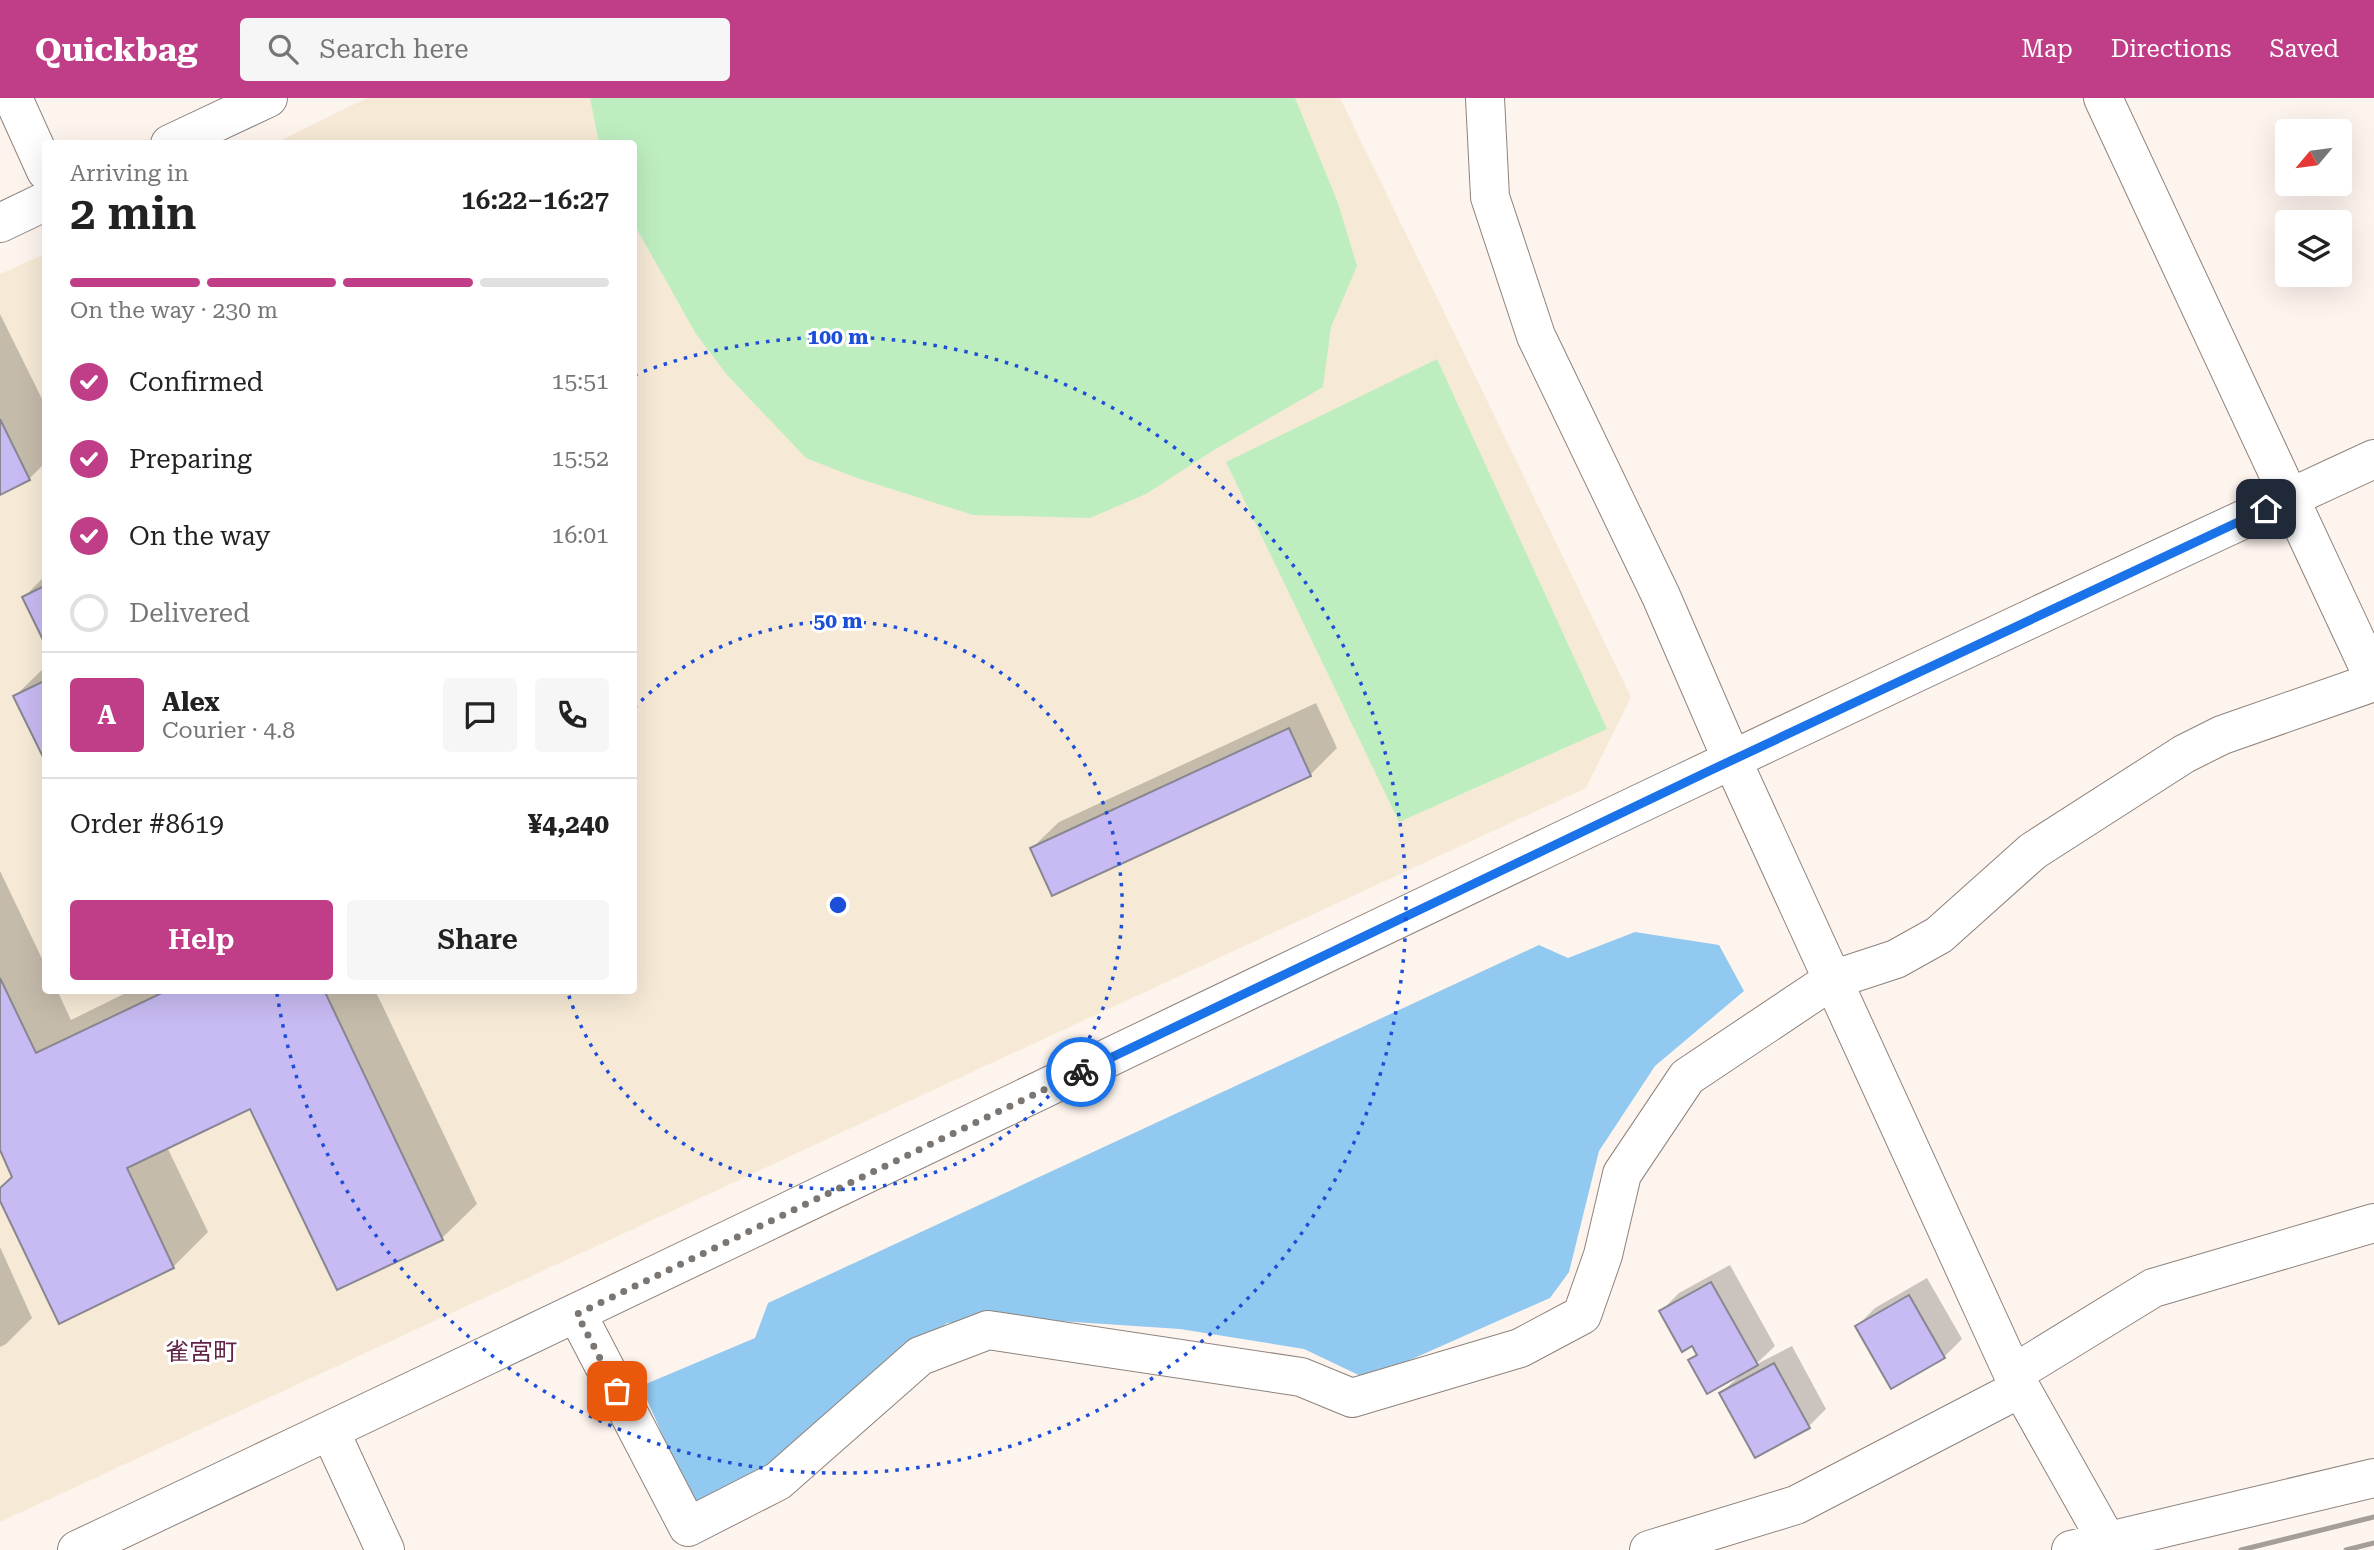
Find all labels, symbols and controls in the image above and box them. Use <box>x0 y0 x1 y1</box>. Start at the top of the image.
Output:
search box <box>240 18 730 81</box>
text: Quickbag <box>35 30 198 69</box>
icon: search <box>264 30 302 68</box>
text: Search here <box>320 34 469 64</box>
text: Map <box>2021 35 2073 63</box>
text: Directions <box>2111 35 2231 63</box>
text: Saved <box>2269 35 2339 63</box>
north arrow <box>2275 119 2352 196</box>
map controls <box>2275 119 2352 287</box>
text: Arriving in <box>70 160 189 187</box>
text: 16:22–16:27 <box>461 185 609 215</box>
text: 2 min <box>70 186 197 240</box>
button: layers <box>2275 210 2352 287</box>
text: On the way · 230 m <box>70 297 278 324</box>
text: 100 m <box>808 325 868 349</box>
icon: check <box>70 363 108 401</box>
text: Confirmed <box>129 367 264 397</box>
text: 15:51 <box>552 368 609 395</box>
icon: check <box>70 440 108 478</box>
text: Preparing <box>129 444 252 474</box>
text: 15:52 <box>552 445 609 472</box>
pin <box>2236 479 2296 539</box>
icon: home <box>2247 490 2285 528</box>
icon: check <box>70 517 108 555</box>
text: On the way <box>129 521 270 551</box>
text: 16:01 <box>552 522 609 549</box>
text: Delivered <box>129 598 250 628</box>
text: 50 m <box>813 609 863 633</box>
button: chat <box>443 678 517 752</box>
button: phone <box>535 678 609 752</box>
text: Alex <box>162 687 220 717</box>
text: A <box>98 700 116 730</box>
text: Courier · 4.8 <box>162 717 295 744</box>
text: Order #8619 <box>70 809 224 839</box>
text: ¥4,240 <box>528 809 609 839</box>
centre of rings <box>826 893 850 917</box>
button: Help <box>70 900 333 980</box>
button: Share <box>347 900 609 980</box>
courier <box>1046 1037 1116 1107</box>
icon: bike <box>1062 1053 1100 1091</box>
district label: 雀宮町 <box>165 1338 237 1366</box>
pin <box>587 1361 647 1421</box>
icon: bag <box>598 1372 636 1410</box>

